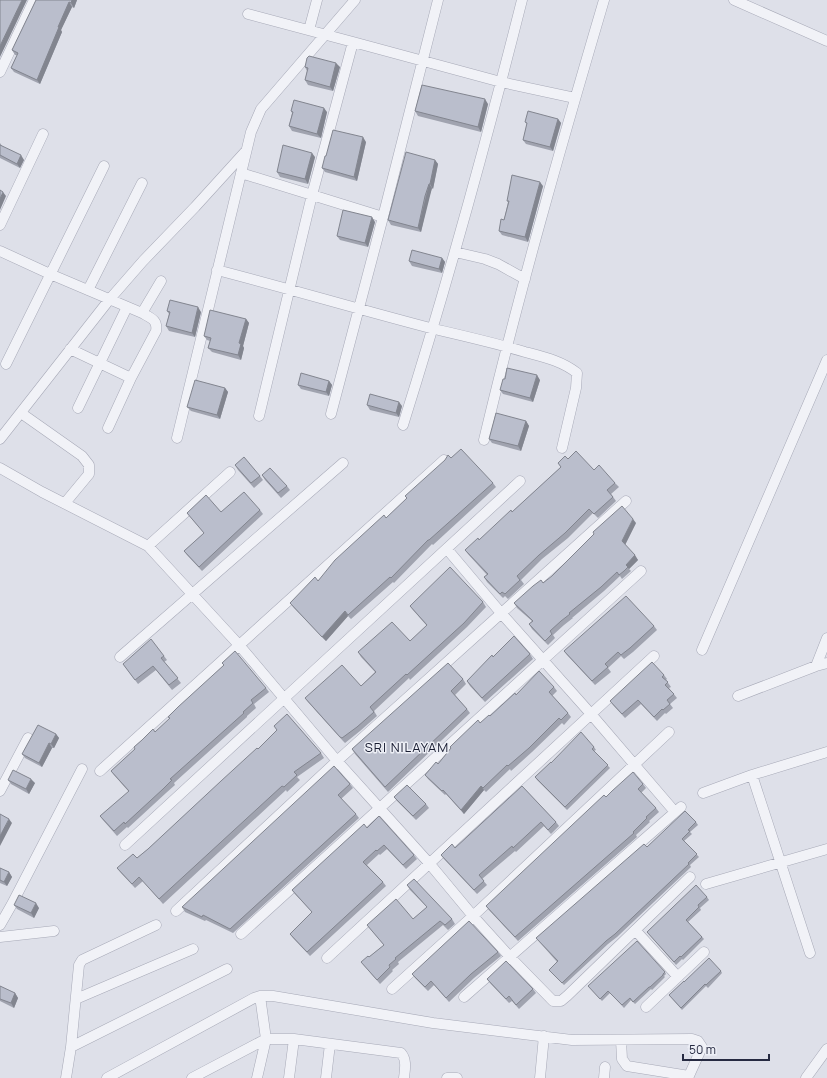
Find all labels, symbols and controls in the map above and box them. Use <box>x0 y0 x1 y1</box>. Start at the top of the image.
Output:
district label: SRI NILAYAM <box>365 738 449 756</box>
scale bar <box>683 1036 769 1062</box>
text: 50 m <box>689 1041 716 1058</box>

